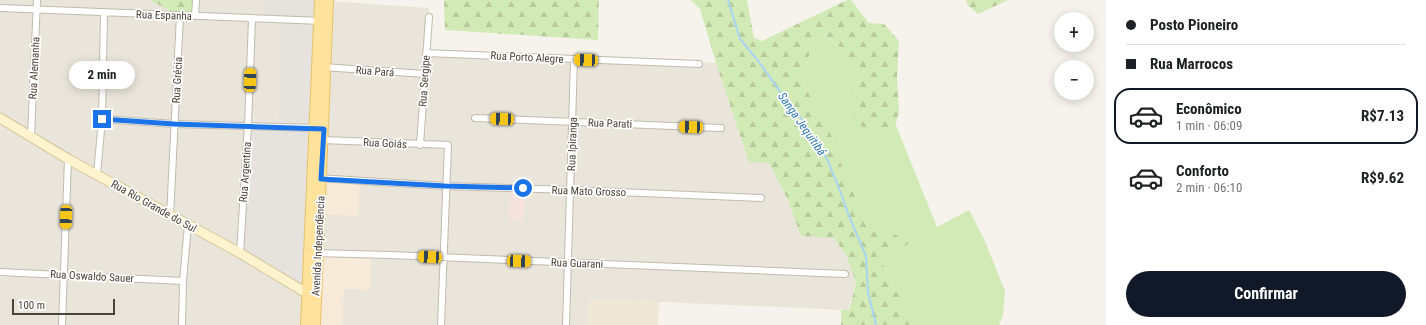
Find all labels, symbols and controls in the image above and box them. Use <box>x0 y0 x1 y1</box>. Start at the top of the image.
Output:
street label: Rua Espanha <box>136 8 192 23</box>
map controls <box>1054 12 1094 100</box>
button: + <box>1054 12 1094 52</box>
text: Posto Pioneiro <box>1150 16 1238 34</box>
street label: Rua Alemanha <box>26 37 43 100</box>
street label: Rua Porto Alegre <box>490 49 564 66</box>
car <box>574 54 598 66</box>
street label: Rua Sergipe <box>416 55 433 107</box>
text: Rua Marrocos <box>1150 55 1233 73</box>
street label: Rua Grécia <box>170 56 185 104</box>
button: − <box>1054 60 1094 100</box>
callout: 2 min <box>69 61 135 89</box>
street label: Rua Pará <box>355 64 395 79</box>
text: 2 min <box>88 67 116 82</box>
car <box>244 68 256 92</box>
water label: Sanga Jequitibá <box>775 90 829 159</box>
icon: car <box>1128 98 1164 134</box>
text: Econômico <box>1176 100 1242 118</box>
text: R$7.13 <box>1361 107 1404 125</box>
route end <box>93 110 111 128</box>
car <box>490 113 514 125</box>
street label: Rua Parati <box>588 116 632 131</box>
street label: Rua Ipiranga <box>565 117 580 171</box>
text: 1 min · 06:09 <box>1176 118 1242 133</box>
car <box>679 121 703 133</box>
street label: Rua Goiás <box>363 136 407 151</box>
street label: Rua Argentina <box>237 141 254 203</box>
icon: car <box>1128 160 1164 196</box>
text: Conforto <box>1176 162 1229 180</box>
text: R$9.62 <box>1361 169 1404 187</box>
street label: Rua Rio Grande do Sul <box>109 178 199 235</box>
route start <box>514 179 532 197</box>
text: 2 min · 06:10 <box>1176 180 1242 195</box>
street label: Rua Mato Grosso <box>552 184 627 199</box>
street label: Avenida Independência <box>309 196 328 296</box>
car <box>60 205 72 229</box>
car <box>418 250 442 264</box>
car <box>507 255 531 267</box>
street label: Rua Guarani <box>551 256 603 271</box>
street label: Rua Oswaldo Sauer <box>50 268 135 285</box>
button: Confirmar <box>1126 271 1406 317</box>
scale bar <box>12 297 115 316</box>
text: 100 m <box>18 299 45 312</box>

